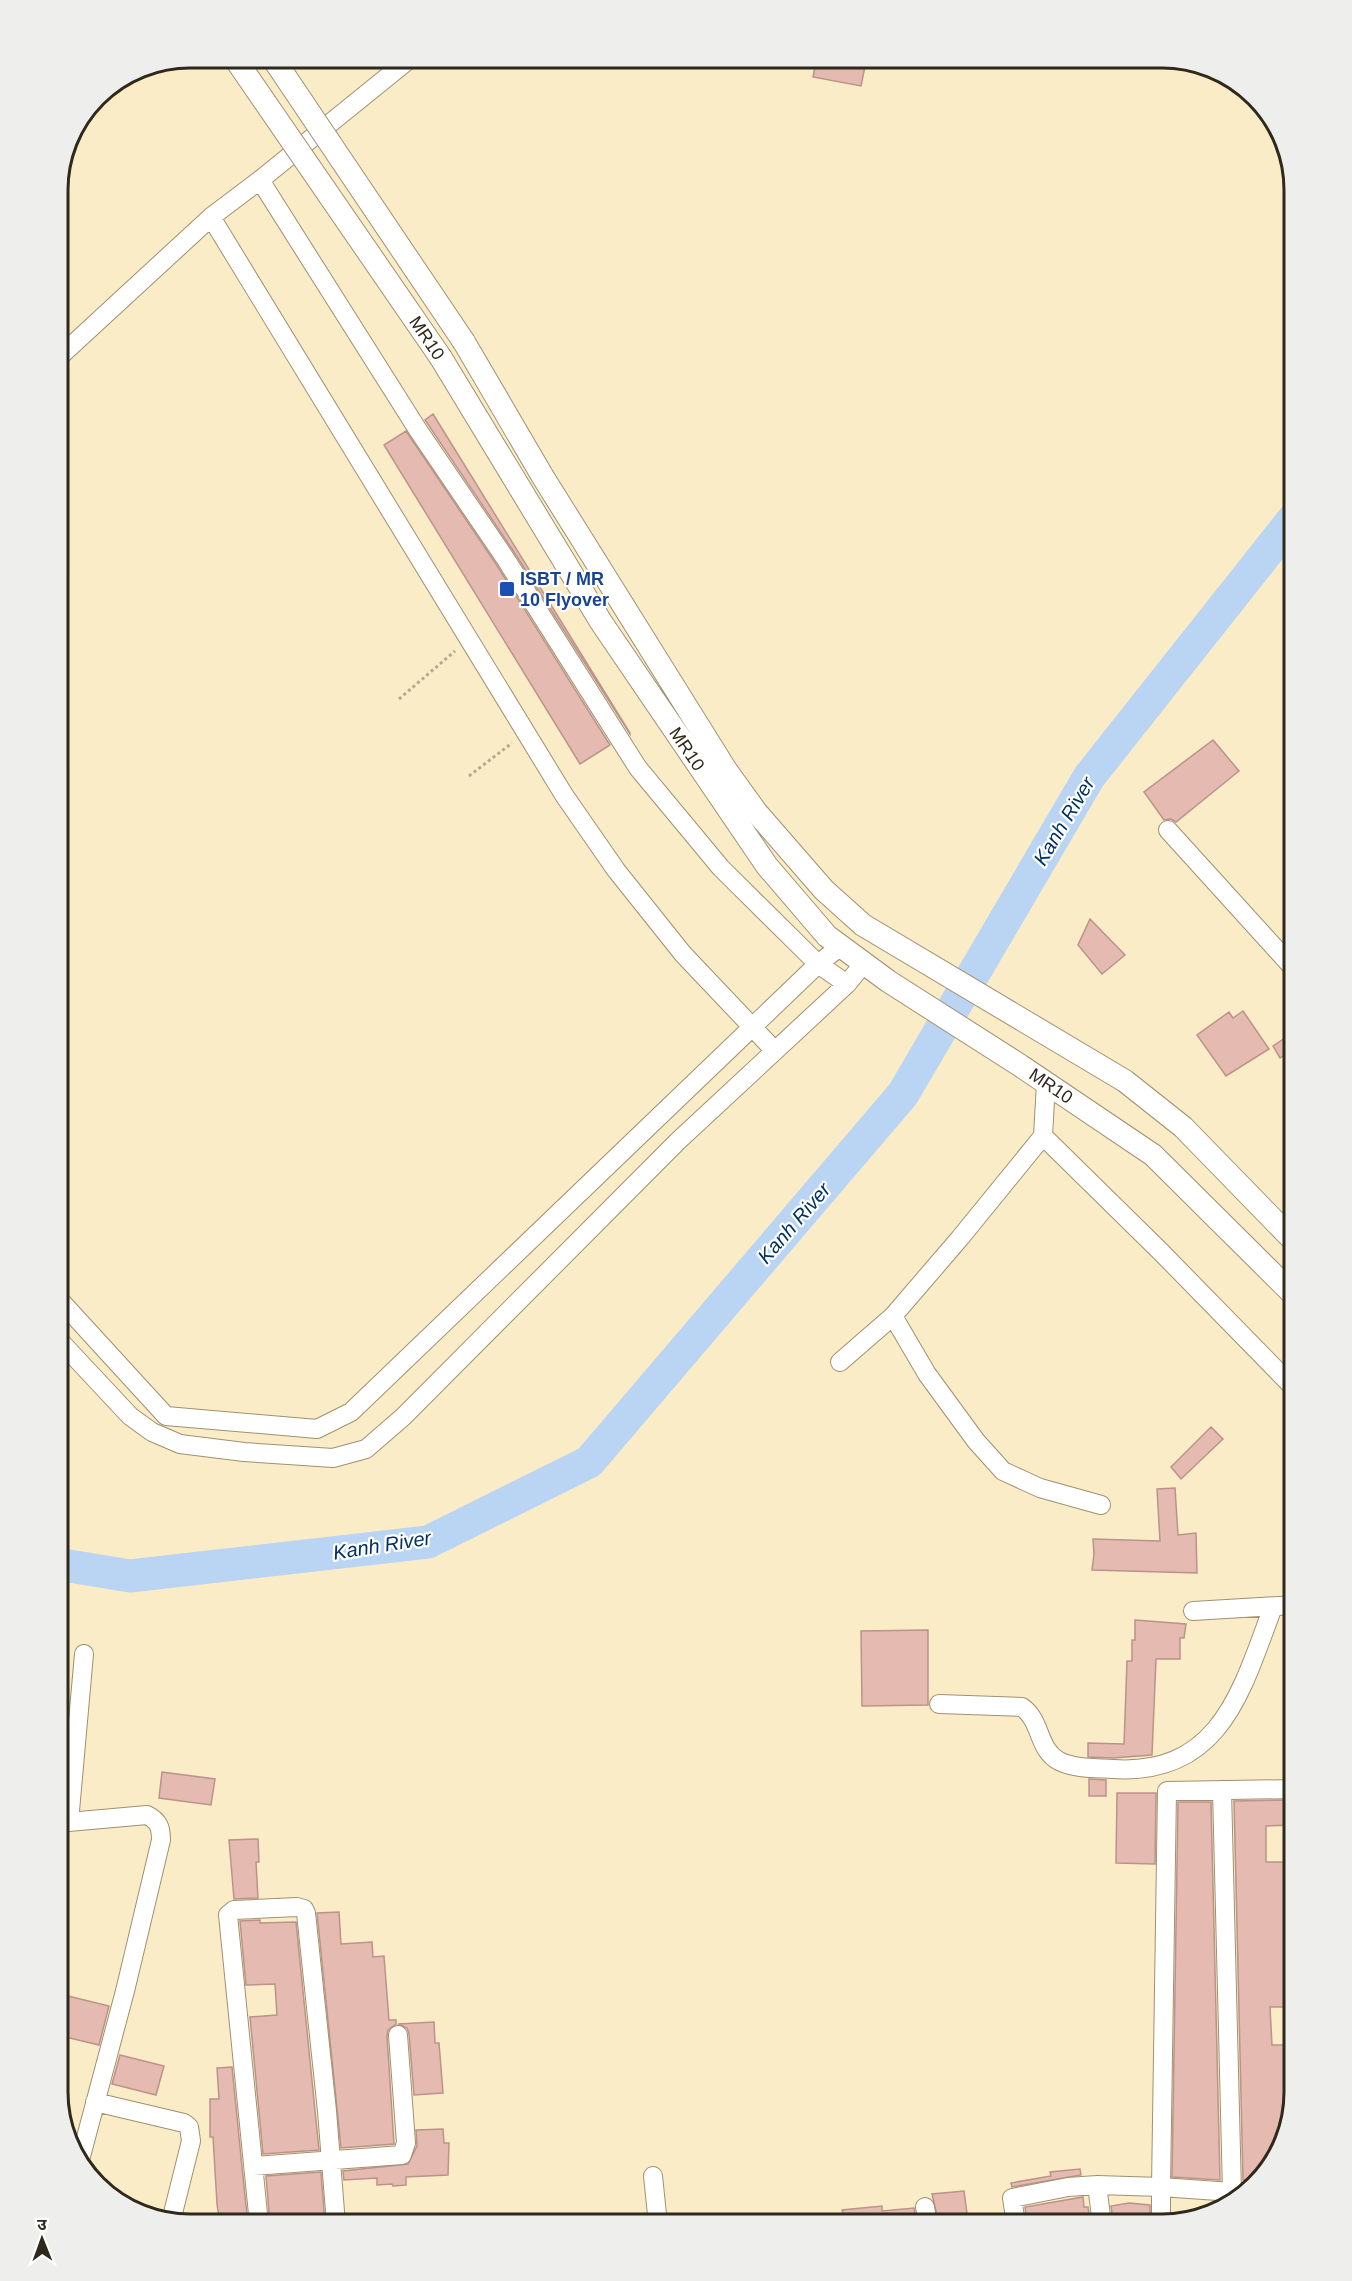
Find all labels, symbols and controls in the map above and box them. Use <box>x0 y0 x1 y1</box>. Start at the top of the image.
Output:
street label: MR10 <box>405 313 449 363</box>
place label: ISBT / MR 10 Flyover <box>520 569 609 610</box>
marker: ISBT / MR 10 Flyover <box>498 580 516 598</box>
street label: MR10 <box>665 724 709 774</box>
water label: Kanh River <box>1029 772 1100 869</box>
street label: MR10 <box>1026 1064 1076 1108</box>
water label: Kanh River <box>753 1177 836 1268</box>
water label: Kanh River <box>331 1526 434 1564</box>
north arrow <box>12 2209 72 2269</box>
text: उ <box>37 2216 47 2233</box>

